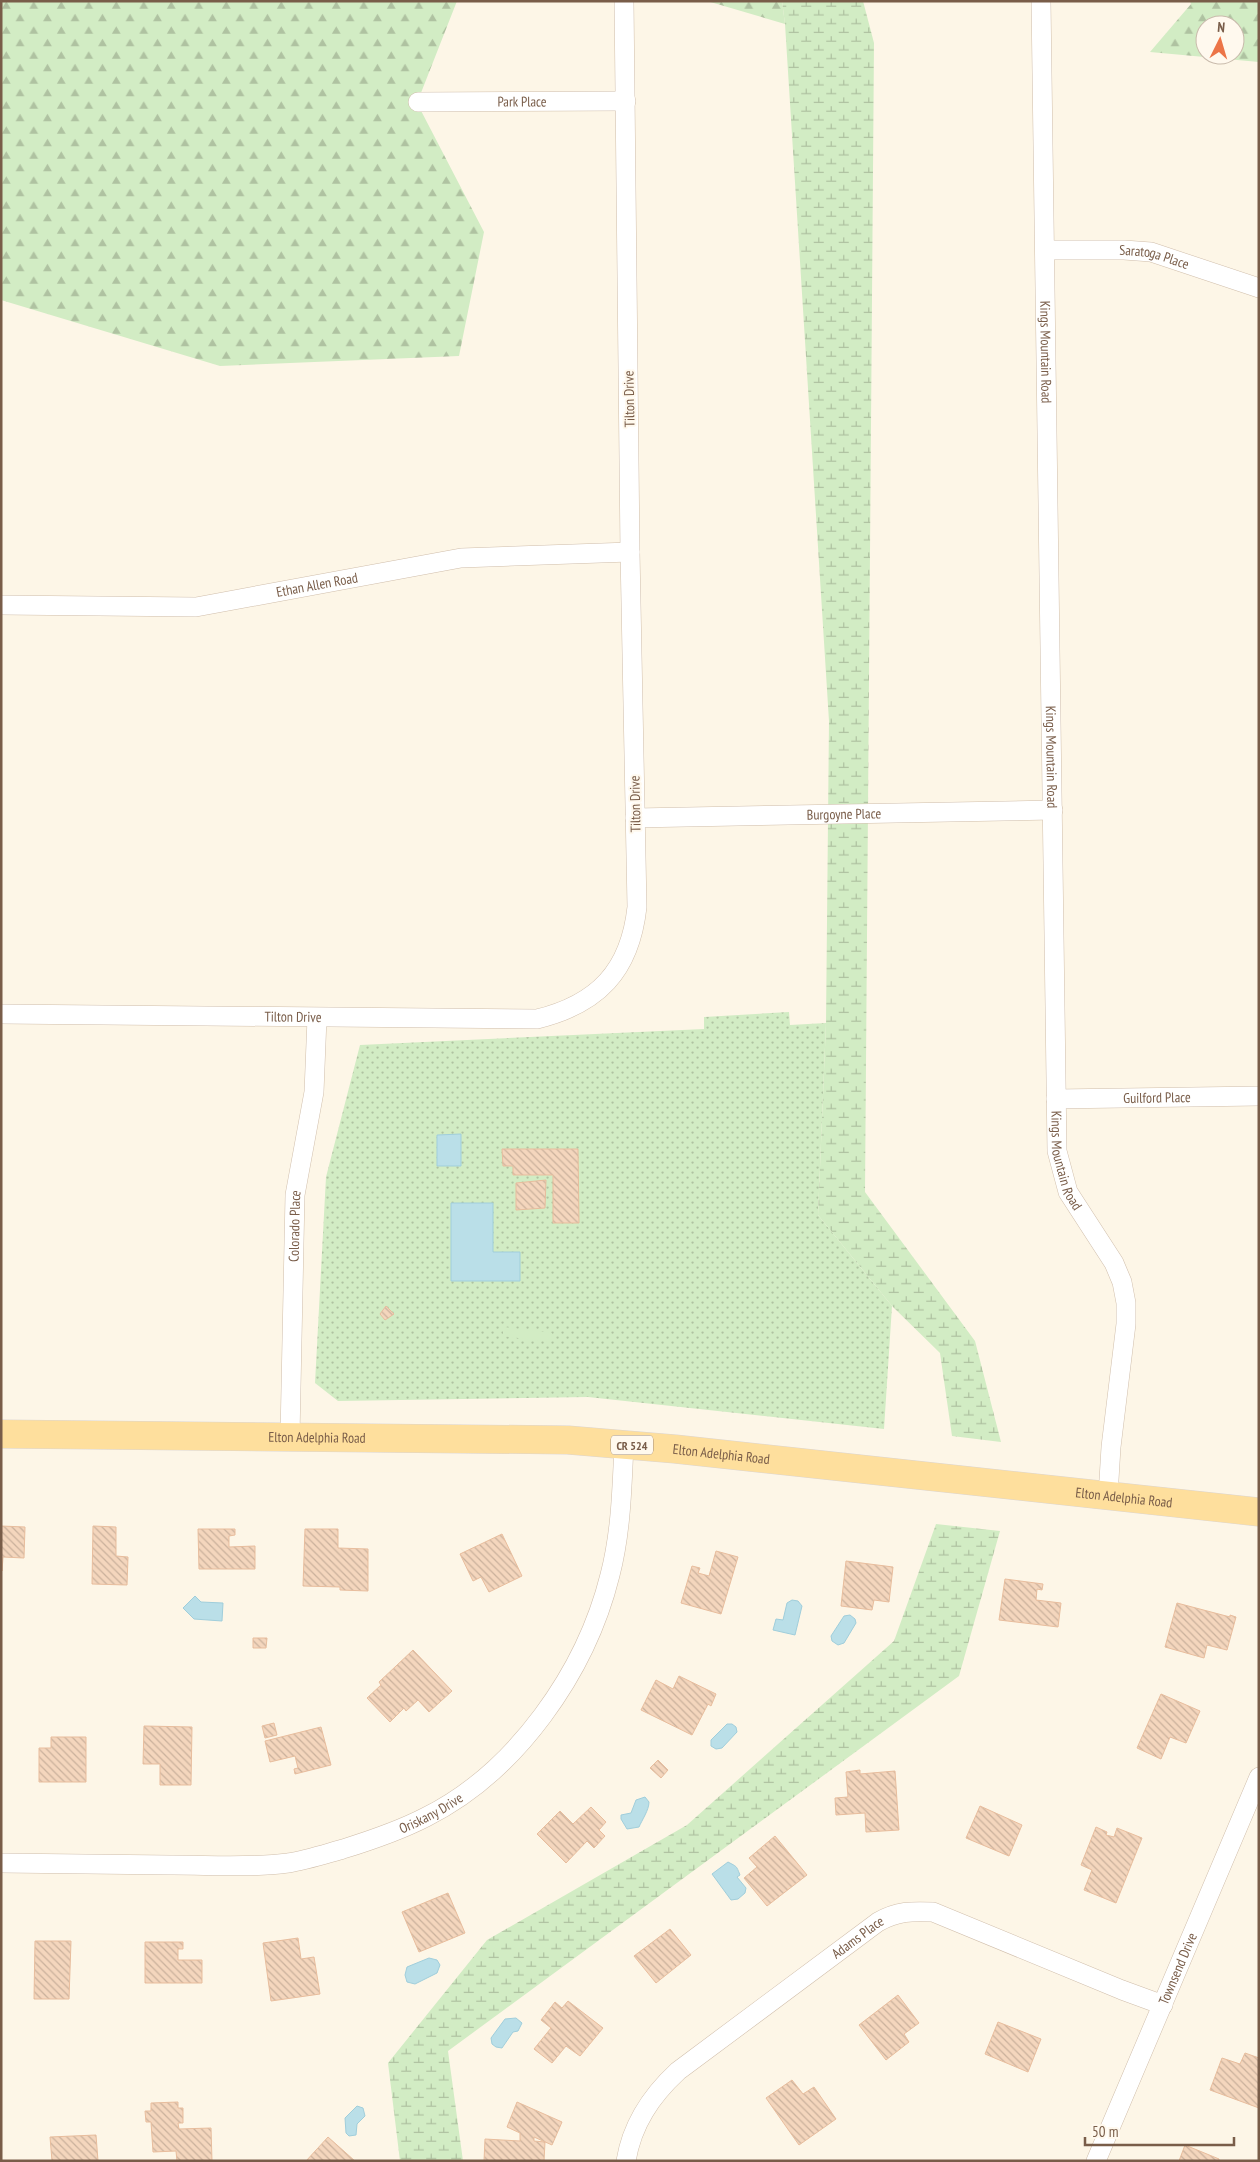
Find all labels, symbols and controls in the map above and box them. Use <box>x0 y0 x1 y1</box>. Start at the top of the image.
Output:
north arrow <box>1195 15 1245 65</box>
text: N <box>1217 18 1226 36</box>
street label: Park Place <box>497 92 547 111</box>
street label: Saratoga Place <box>1119 241 1192 273</box>
street label: Kings Mountain Road <box>1036 301 1056 403</box>
street label: Tilton Drive <box>620 370 638 428</box>
street label: Ethan Allen Road <box>275 568 359 601</box>
street label: Kings Mountain Road <box>1042 705 1061 808</box>
street label: Tilton Drive <box>626 775 644 833</box>
street label: Burgoyne Place <box>807 804 882 824</box>
street label: Tilton Drive <box>264 1007 322 1026</box>
street label: Guilford Place <box>1123 1088 1191 1107</box>
street label: Kings Mountain Road <box>1047 1110 1086 1213</box>
street label: Colorado Place <box>285 1188 305 1262</box>
street label: Elton Adelphia Road <box>268 1428 366 1447</box>
road number: CR 524 <box>611 1436 653 1454</box>
street label: Elton Adelphia Road <box>672 1440 771 1468</box>
street label: Elton Adelphia Road <box>1075 1483 1173 1512</box>
street label: Oriskany Drive <box>396 1788 466 1837</box>
street label: Adams Place <box>828 1912 887 1963</box>
street label: Townsend Drive <box>1154 1930 1201 2007</box>
scale bar <box>1085 2114 1234 2146</box>
text: 50 m <box>1092 2122 1118 2141</box>

